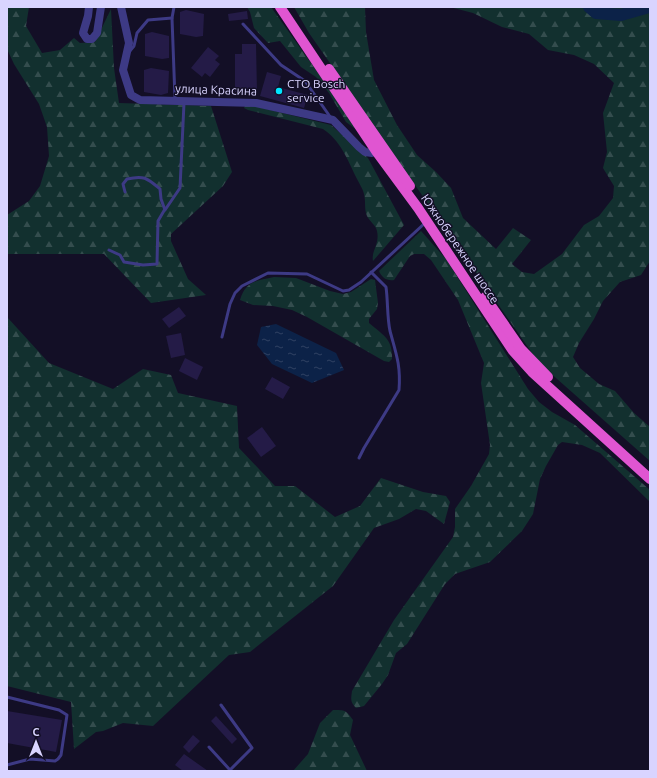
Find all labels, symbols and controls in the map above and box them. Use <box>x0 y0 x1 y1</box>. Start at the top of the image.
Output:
place label: СТО Bosch service <box>287 77 345 104</box>
street label: улица Красина <box>175 82 257 97</box>
marker: СТО Bosch service <box>274 86 284 96</box>
street label: Южнобережное шоссе <box>419 191 502 306</box>
north arrow <box>16 722 56 762</box>
text: С <box>32 726 40 738</box>

